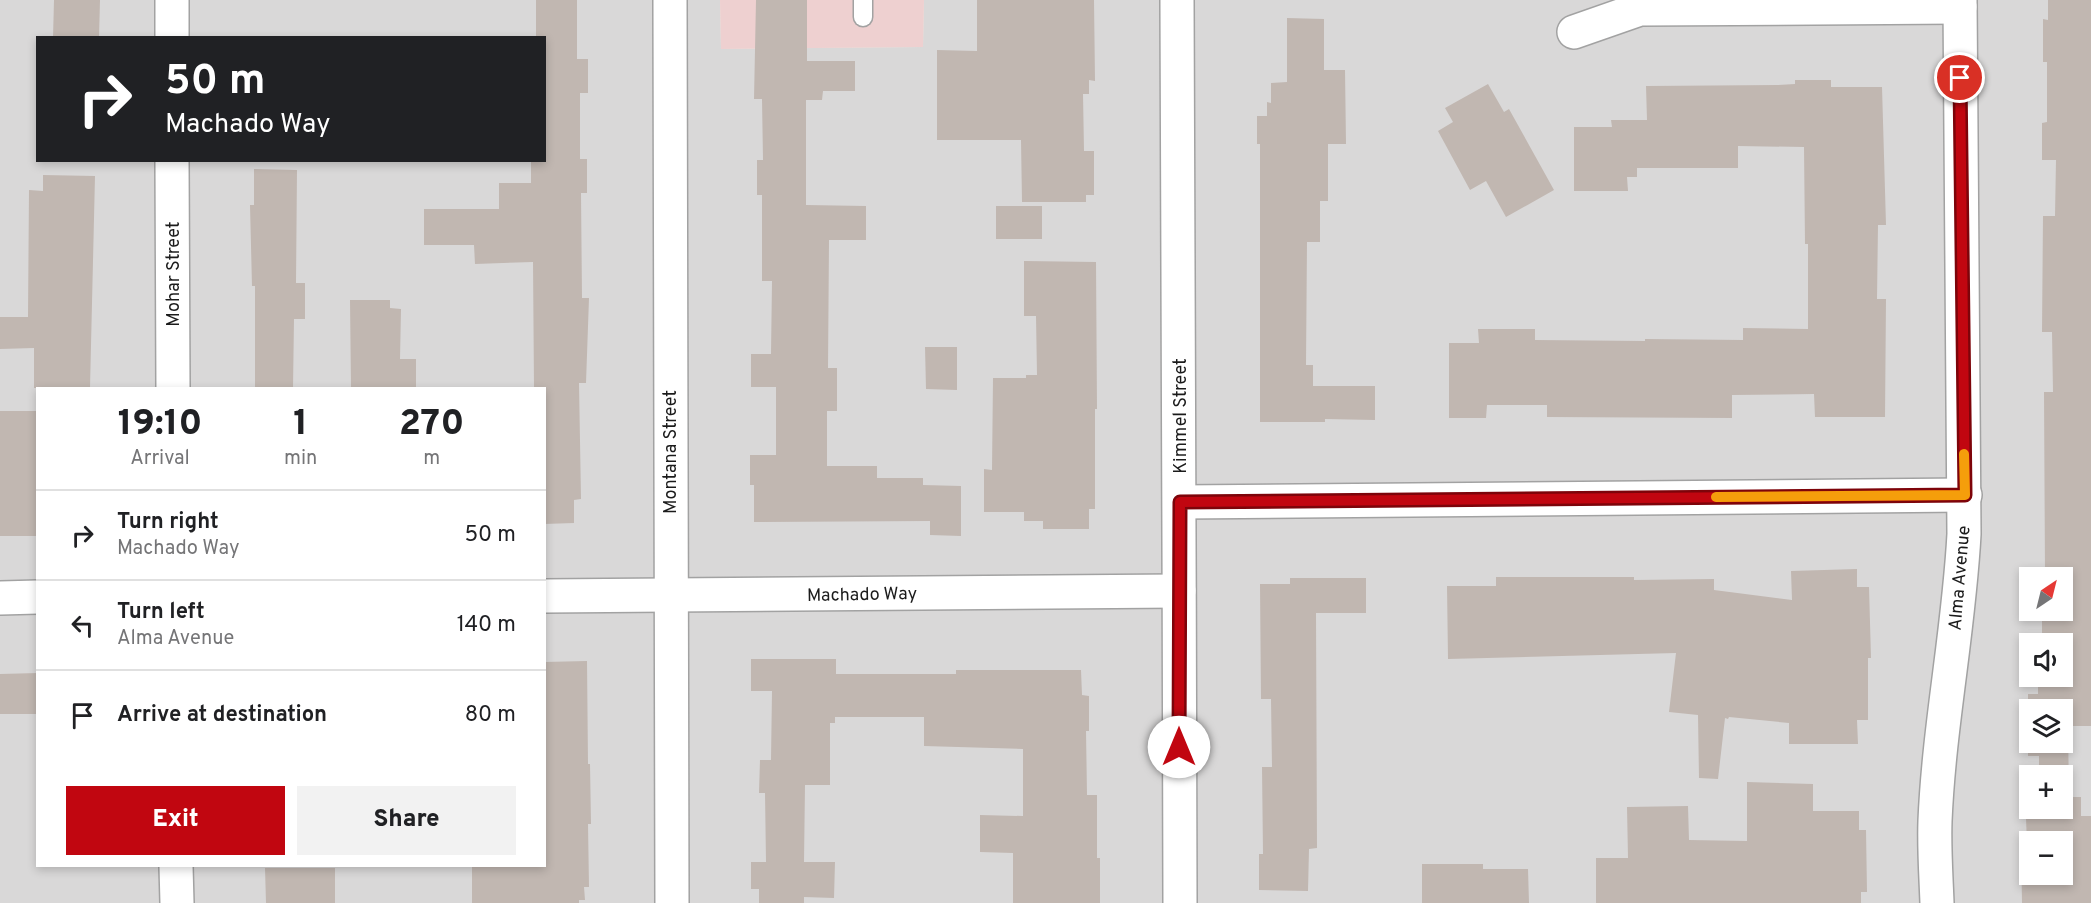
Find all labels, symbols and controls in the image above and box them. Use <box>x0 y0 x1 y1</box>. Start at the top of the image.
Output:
pin <box>1934 52 1985 103</box>
text: 50 m <box>165 56 266 109</box>
icon: right <box>66 60 144 138</box>
icon: arrive <box>1943 61 1976 94</box>
text: Machado Way <box>165 108 330 142</box>
street label: Mohar Street <box>163 221 186 327</box>
street label: Kimmel Street <box>1170 358 1193 474</box>
street label: Montana Street <box>660 390 683 514</box>
text: 19:10 <box>118 402 202 448</box>
text: 1 <box>293 402 308 448</box>
text: 270 <box>399 402 464 448</box>
text: Arrival <box>130 446 190 472</box>
text: min <box>284 446 317 472</box>
text: m <box>423 446 440 472</box>
text: Turn right <box>117 509 219 536</box>
icon: right <box>66 519 99 552</box>
text: 50 m <box>464 522 516 549</box>
street label: Alma Avenue <box>1944 525 1977 632</box>
text: Machado Way <box>117 536 240 562</box>
north arrow <box>2019 567 2073 621</box>
map controls <box>2019 567 2073 885</box>
street label: Machado Way <box>807 583 917 608</box>
text: Turn left <box>117 599 205 626</box>
icon: left <box>66 609 99 642</box>
text: 140 m <box>457 612 516 639</box>
text: Alma Avenue <box>117 626 234 652</box>
button: sound <box>2019 633 2073 687</box>
icon: arrive <box>66 699 99 732</box>
button: layers <box>2019 699 2073 753</box>
text: Arrive at destination <box>117 702 327 729</box>
text: 80 m <box>465 702 516 729</box>
position arrow <box>1147 715 1211 779</box>
button: + <box>2019 765 2073 819</box>
button: Exit <box>66 786 285 855</box>
button: Share <box>297 786 516 855</box>
button: − <box>2019 831 2073 885</box>

